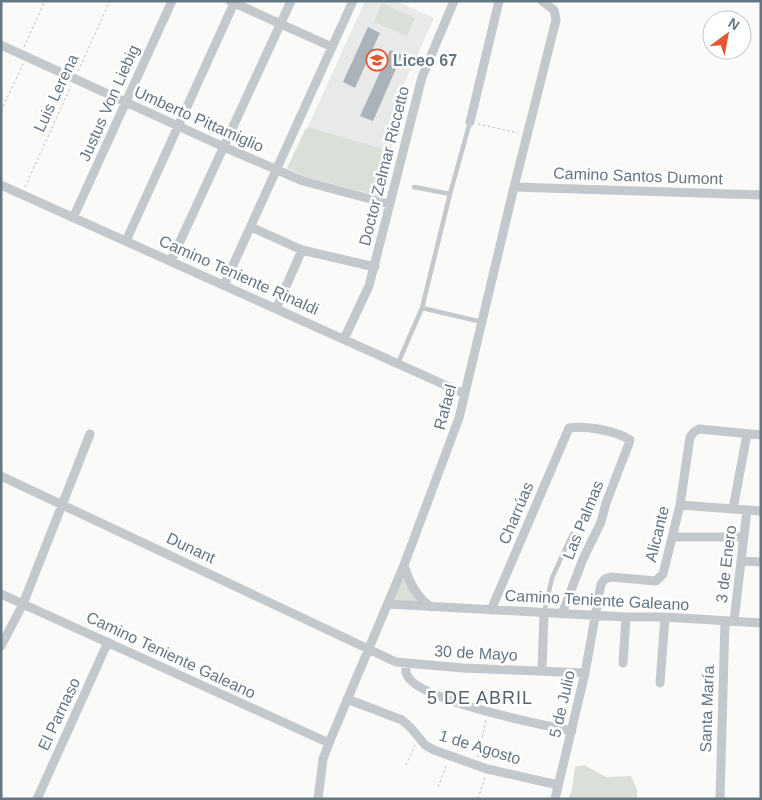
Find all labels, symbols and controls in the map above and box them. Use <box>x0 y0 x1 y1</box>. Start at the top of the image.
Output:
north arrow <box>702 10 752 60</box>
text: N <box>725 15 742 33</box>
street label: Justus Von Liebig <box>76 42 142 164</box>
school or university icon: Liceo 67 <box>365 48 389 72</box>
street label: Luis Lerena <box>31 51 81 134</box>
place label: Liceo 67 <box>393 52 457 69</box>
street label: Umberto Pittamiglio <box>132 83 266 155</box>
street label: Doctor Zelmar Riccetto <box>356 84 412 247</box>
street label: Camino Santos Dumont <box>553 165 724 187</box>
street label: Camino Teniente Rinaldi <box>156 232 322 318</box>
street label: Rafael <box>431 382 459 432</box>
street label: Las Palmas <box>559 478 607 562</box>
street label: Charrúas <box>495 479 537 547</box>
street label: Alicante <box>642 504 672 564</box>
street label: 3 de Enero <box>713 524 739 604</box>
street label: Dunant <box>164 529 218 567</box>
street label: Camino Teniente Galeano <box>504 587 690 613</box>
street label: Camino Teniente Galeano <box>84 608 258 702</box>
street label: 30 de Mayo <box>434 642 518 664</box>
street label: Santa María <box>697 665 717 753</box>
street label: 5 de Julio <box>546 669 578 739</box>
street label: El Parnaso <box>35 675 83 753</box>
district label: 5 DE ABRIL <box>427 688 533 708</box>
street label: 1 de Agosto <box>437 727 523 768</box>

